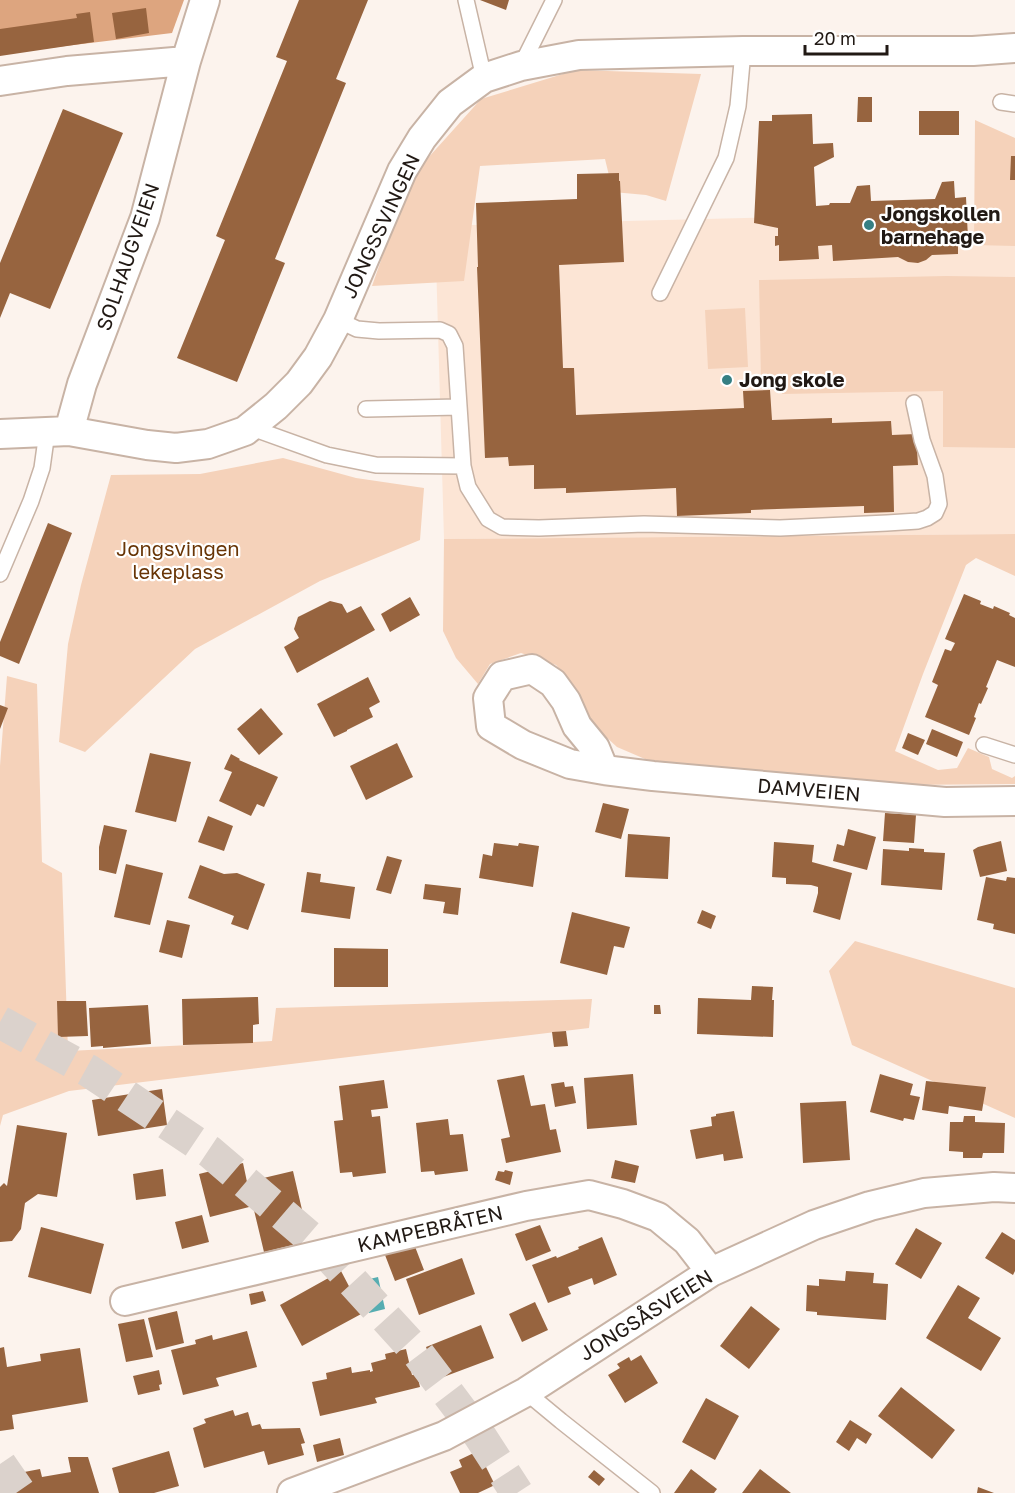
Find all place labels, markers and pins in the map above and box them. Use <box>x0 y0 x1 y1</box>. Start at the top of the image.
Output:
place label: Jongskollen barnehage <box>881 201 1000 248</box>
marker: Jongskollen barnehage <box>862 218 876 232</box>
place label: Jong skole <box>739 367 845 391</box>
marker: Jong skole <box>720 373 734 387</box>

